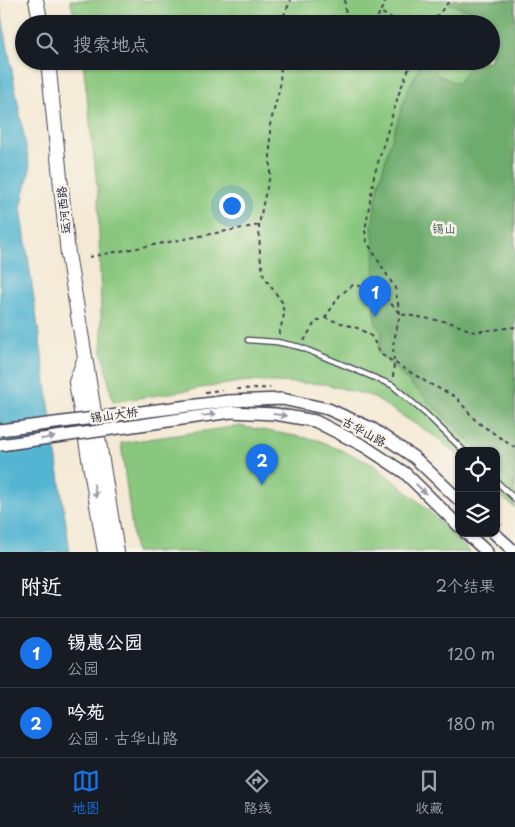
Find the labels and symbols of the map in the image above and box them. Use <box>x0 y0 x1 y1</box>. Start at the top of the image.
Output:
street label: 运河西路 <box>52 185 74 235</box>
your location <box>219 193 245 219</box>
park label: 锡山 <box>432 219 456 237</box>
pin: 1 <box>359 276 391 317</box>
street label: 锡山大桥 <box>89 402 140 426</box>
one-way arrow <box>201 411 217 419</box>
one-way arrow <box>272 411 288 419</box>
street label: 古华山路 <box>339 412 390 451</box>
one-way arrow <box>41 434 57 442</box>
pin: 2 <box>246 444 278 485</box>
one-way arrow <box>91 483 99 499</box>
one-way arrow <box>415 483 427 495</box>

